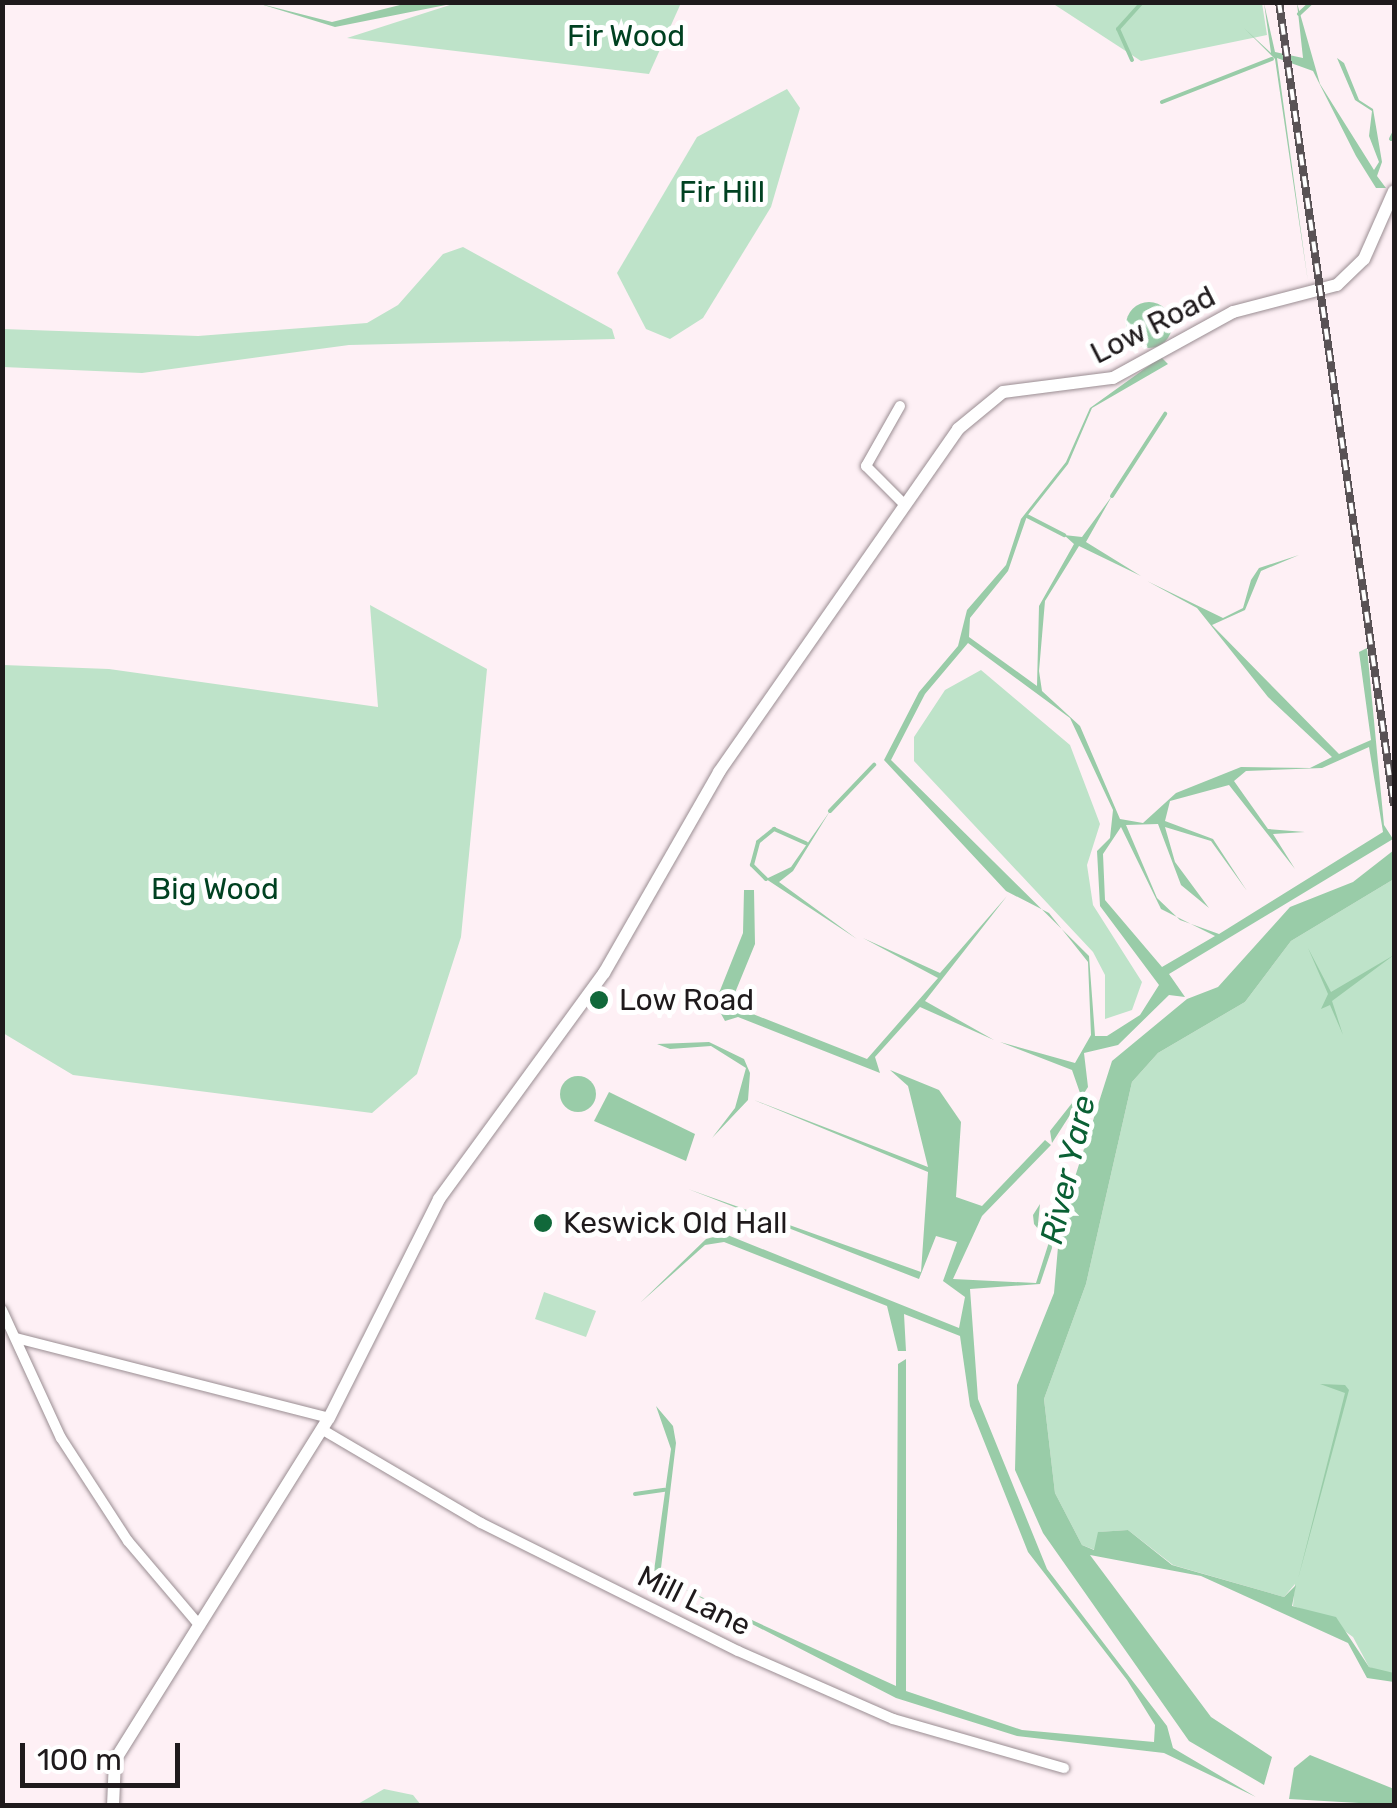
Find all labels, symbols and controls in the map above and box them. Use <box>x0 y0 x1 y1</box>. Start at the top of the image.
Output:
park label: Fir Wood <box>566 18 686 54</box>
park label: Fir Hill <box>679 174 765 210</box>
street label: Low Road <box>1084 278 1222 372</box>
park label: Big Wood <box>151 871 279 907</box>
place label: Low Road <box>619 982 755 1018</box>
marker: Low Road <box>588 989 610 1011</box>
water label: River Yare <box>1032 1091 1104 1249</box>
place label: Keswick Old Hall <box>563 1205 788 1241</box>
marker: Keswick Old Hall <box>532 1212 554 1234</box>
street label: Mill Lane <box>632 1558 756 1644</box>
scale bar <box>25 1723 185 1785</box>
text: 100 m <box>37 1742 122 1778</box>

